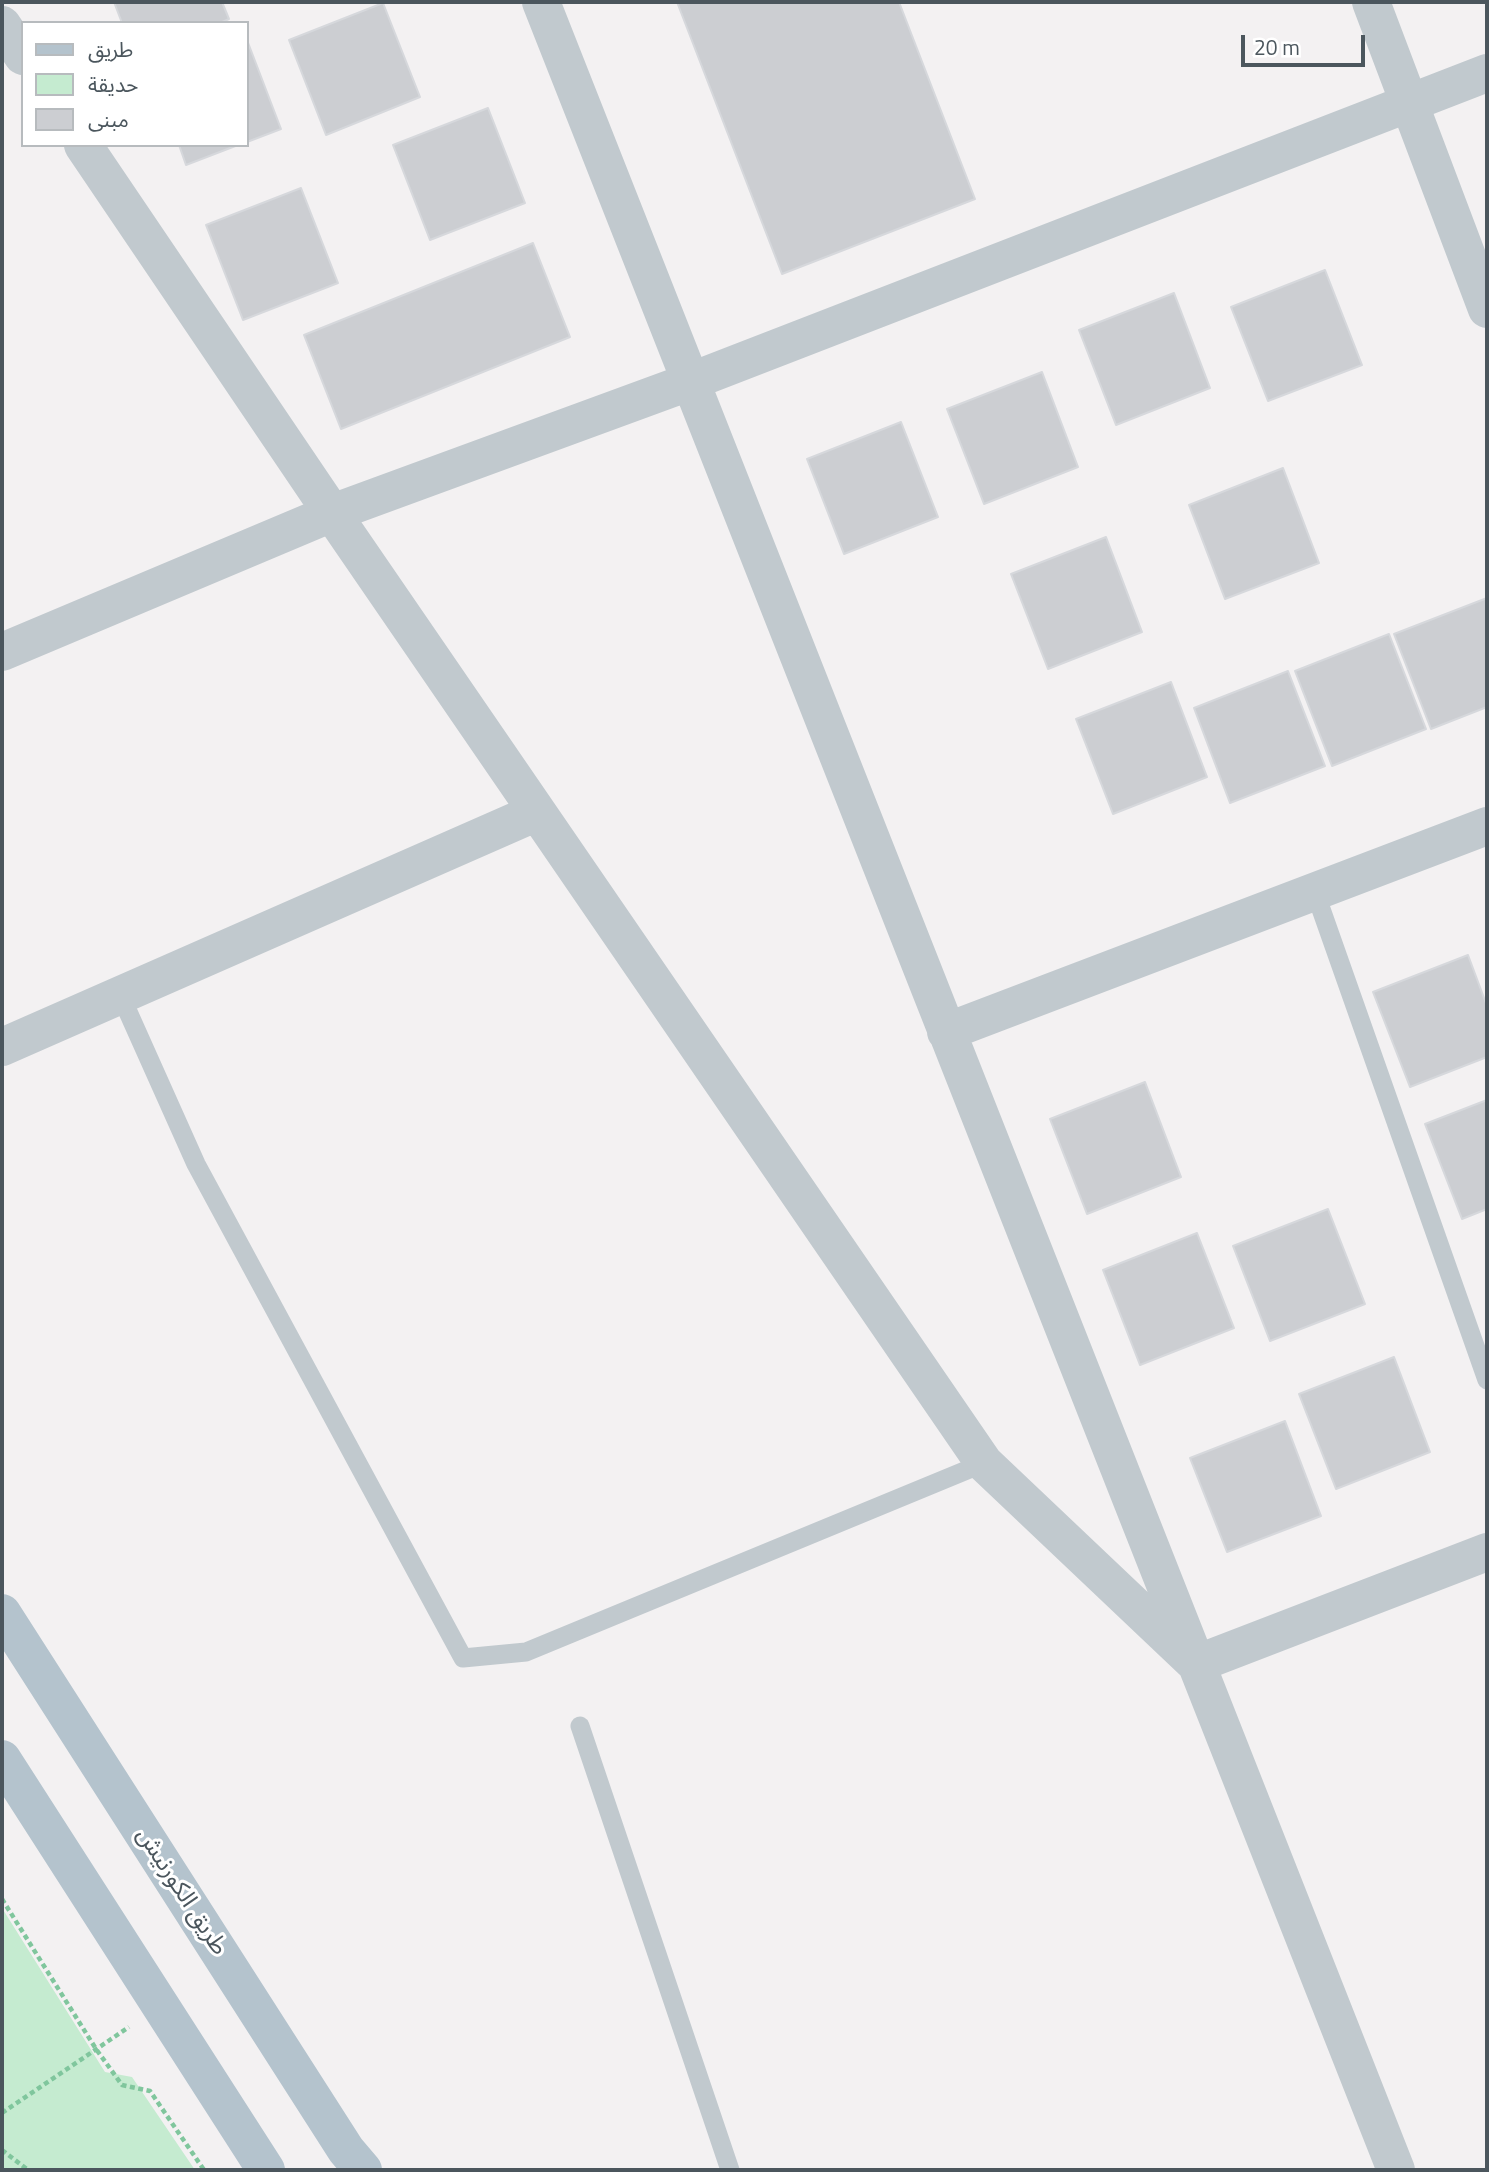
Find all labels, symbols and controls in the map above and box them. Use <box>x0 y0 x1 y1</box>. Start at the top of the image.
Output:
legend <box>21 21 248 147</box>
scale bar <box>1244 21 1368 65</box>
text: 20 m <box>1254 31 1300 63</box>
text: طريق <box>88 33 133 65</box>
text: حديقة <box>88 68 138 100</box>
text: مبنى <box>88 103 129 135</box>
street label: طريق الكورنيش <box>129 1823 233 1961</box>

